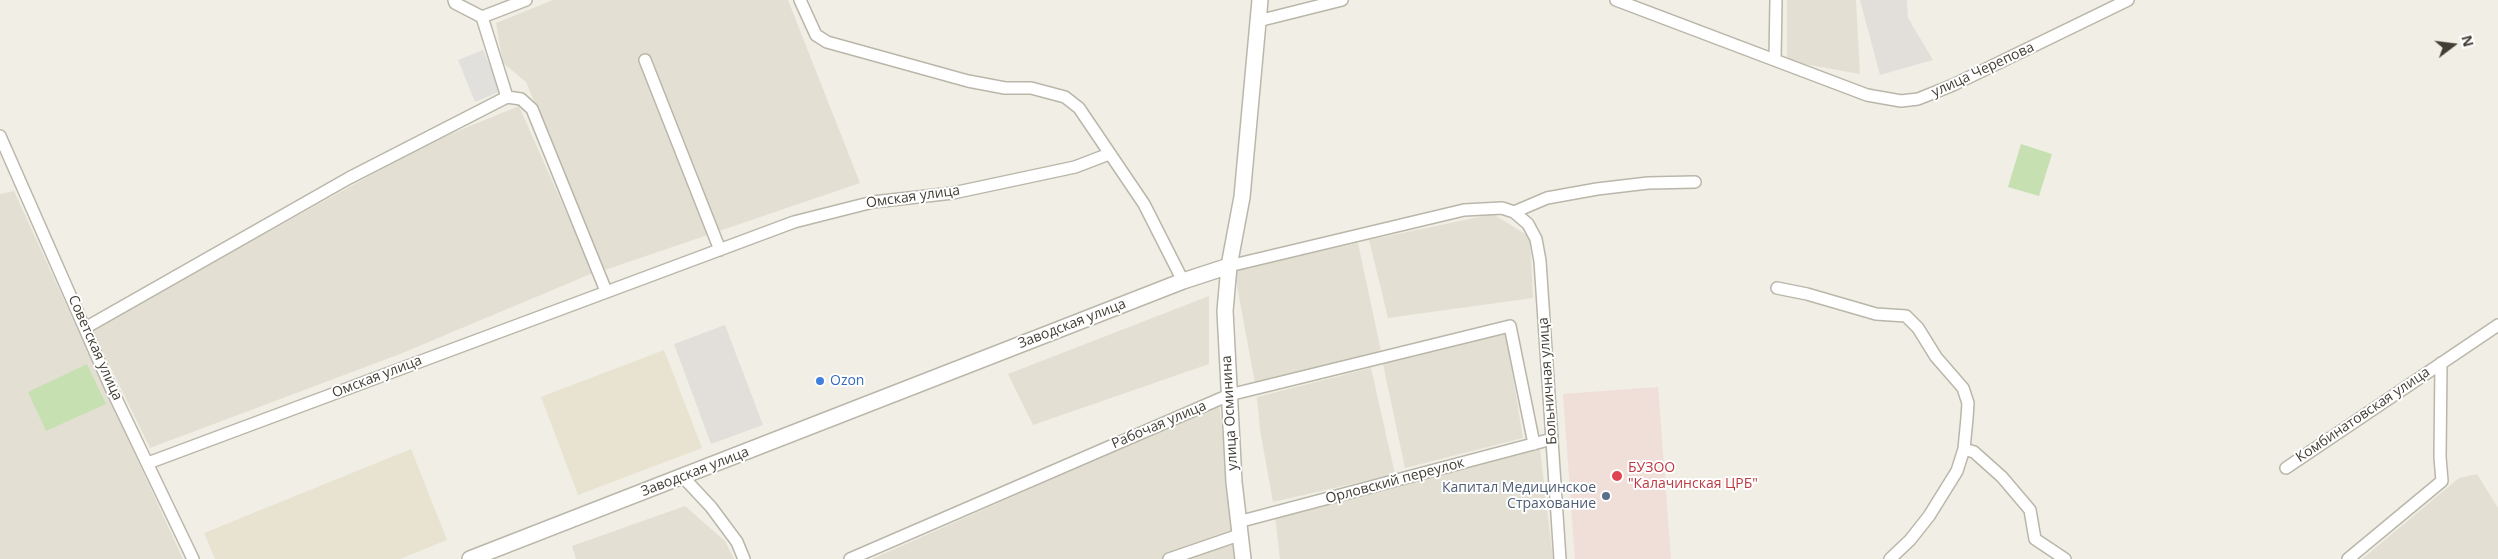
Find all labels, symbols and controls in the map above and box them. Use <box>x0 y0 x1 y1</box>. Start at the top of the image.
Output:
north arrow <box>2428 20 2478 70</box>
text: N <box>2457 33 2479 49</box>
street label: улица Черепова <box>1929 39 2037 101</box>
street label: Омская улица <box>865 182 961 212</box>
street label: Советская улица <box>64 293 126 403</box>
street label: Заводская улица <box>1016 296 1128 352</box>
street label: Больничная улица <box>1535 317 1561 445</box>
street label: Омская улица <box>330 352 424 402</box>
street label: улица Осминина <box>1219 355 1241 471</box>
street label: Комбинатовская улица <box>2293 364 2433 466</box>
place label: Ozon <box>830 373 864 389</box>
marker: Ozon <box>814 375 826 387</box>
street label: Рабочая улица <box>1109 398 1209 452</box>
street label: Заводская улица <box>639 444 751 500</box>
street label: Орловский переулок <box>1324 454 1466 508</box>
place label: БУЗОО "Калачинская ЦРБ" <box>1628 460 1758 492</box>
marker: БУЗОО "Калачинская ЦРБ" <box>1610 469 1624 483</box>
place label: Капитал Медицинское Страхование <box>1442 480 1596 512</box>
marker: Капитал Медицинское Страхование <box>1600 490 1612 502</box>

